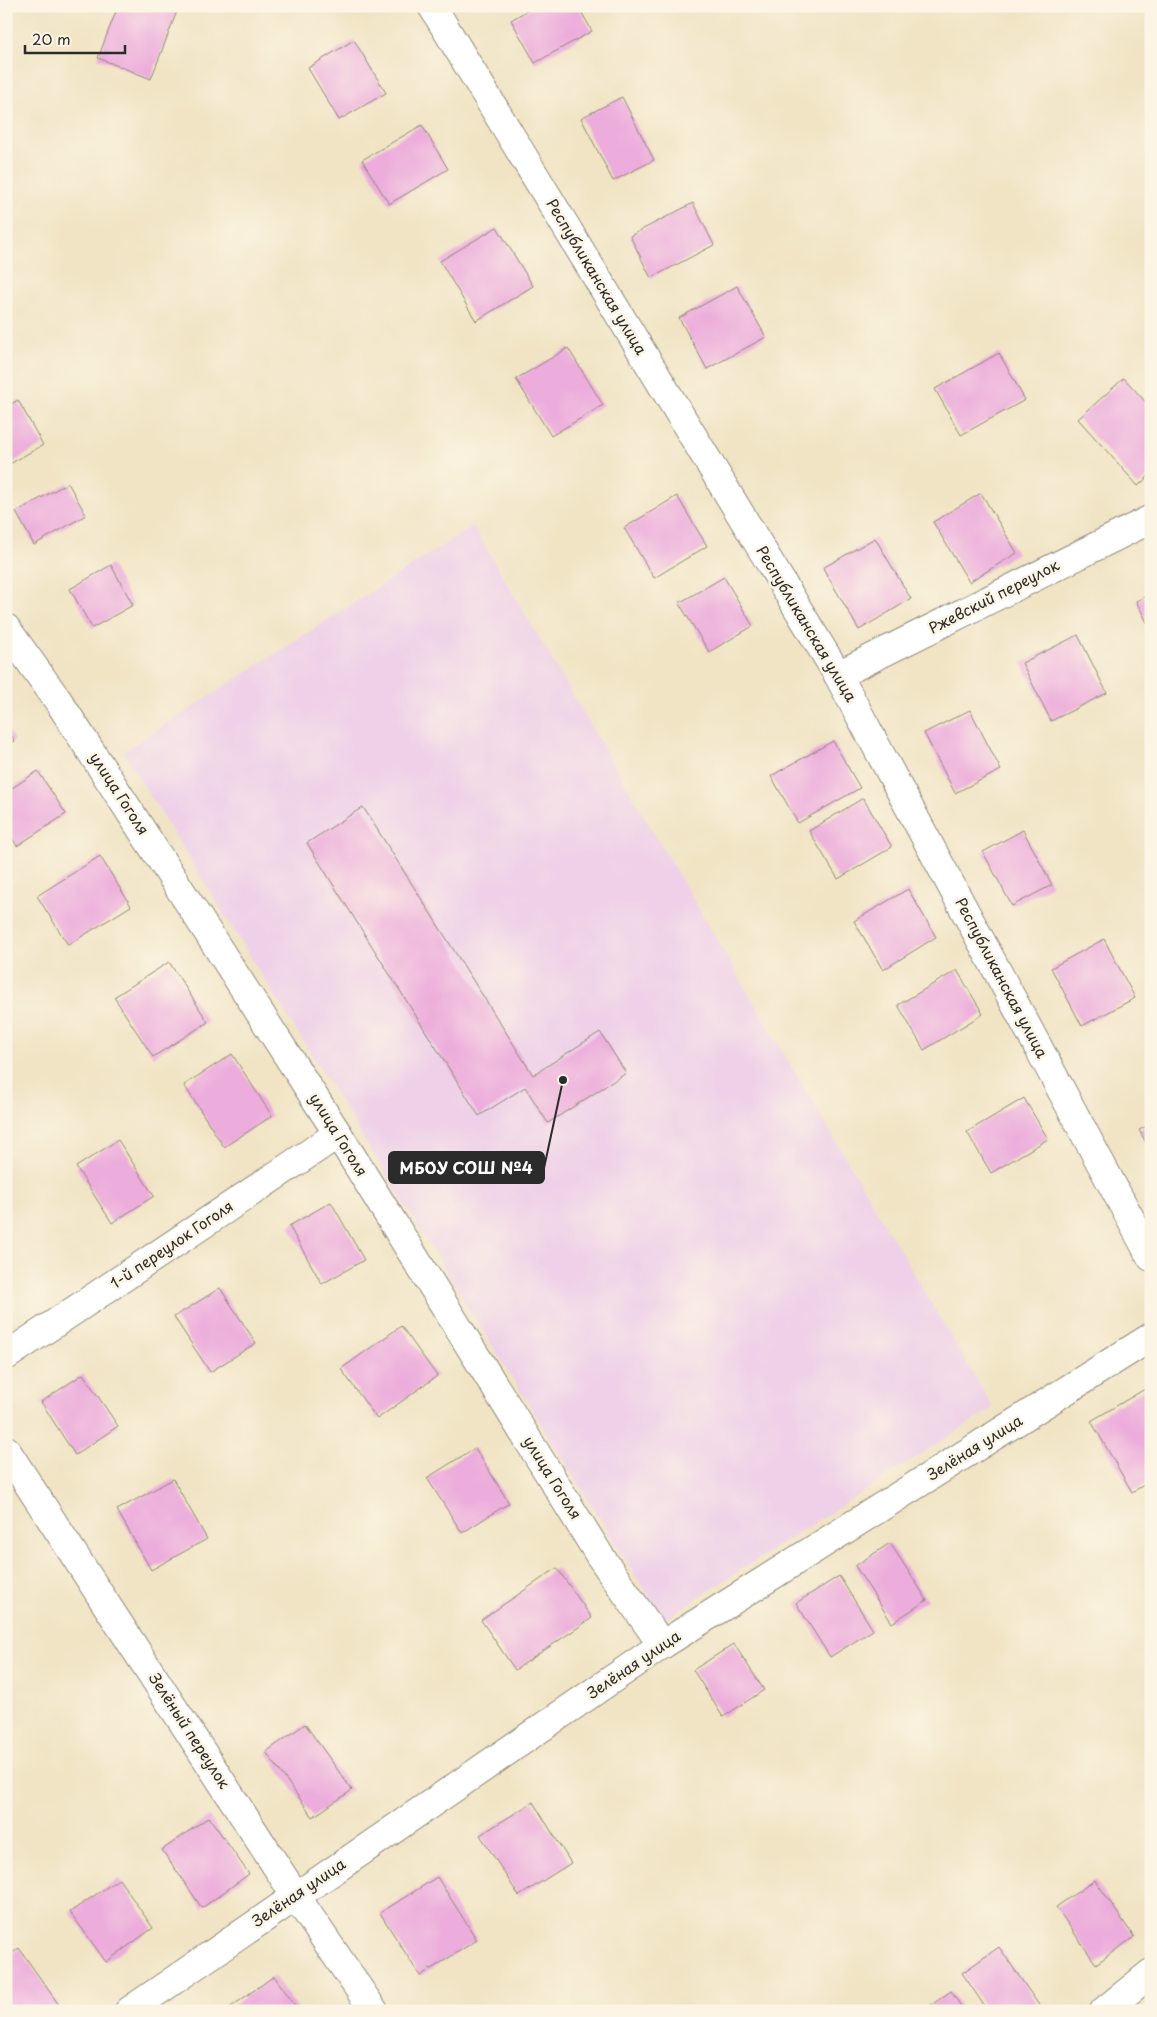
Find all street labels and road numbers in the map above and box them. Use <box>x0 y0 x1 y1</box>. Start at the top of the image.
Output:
street label: Республиканская улица <box>541 194 653 359</box>
street label: Республиканская улица <box>751 541 863 706</box>
street label: Ржевский переулок <box>924 553 1063 639</box>
street label: улица Гоголя <box>85 747 156 839</box>
street label: Республиканская улица <box>950 893 1055 1062</box>
street label: улица Гоголя <box>304 1088 374 1180</box>
street label: 1-й переулок Гоголя <box>105 1194 237 1294</box>
street label: Зелёная улица <box>922 1408 1027 1485</box>
street label: улица Гоголя <box>518 1431 588 1523</box>
street label: Зелёная улица <box>582 1623 685 1704</box>
street label: Зелёный переулок <box>144 1668 236 1793</box>
street label: Зелёная улица <box>247 1851 350 1932</box>

